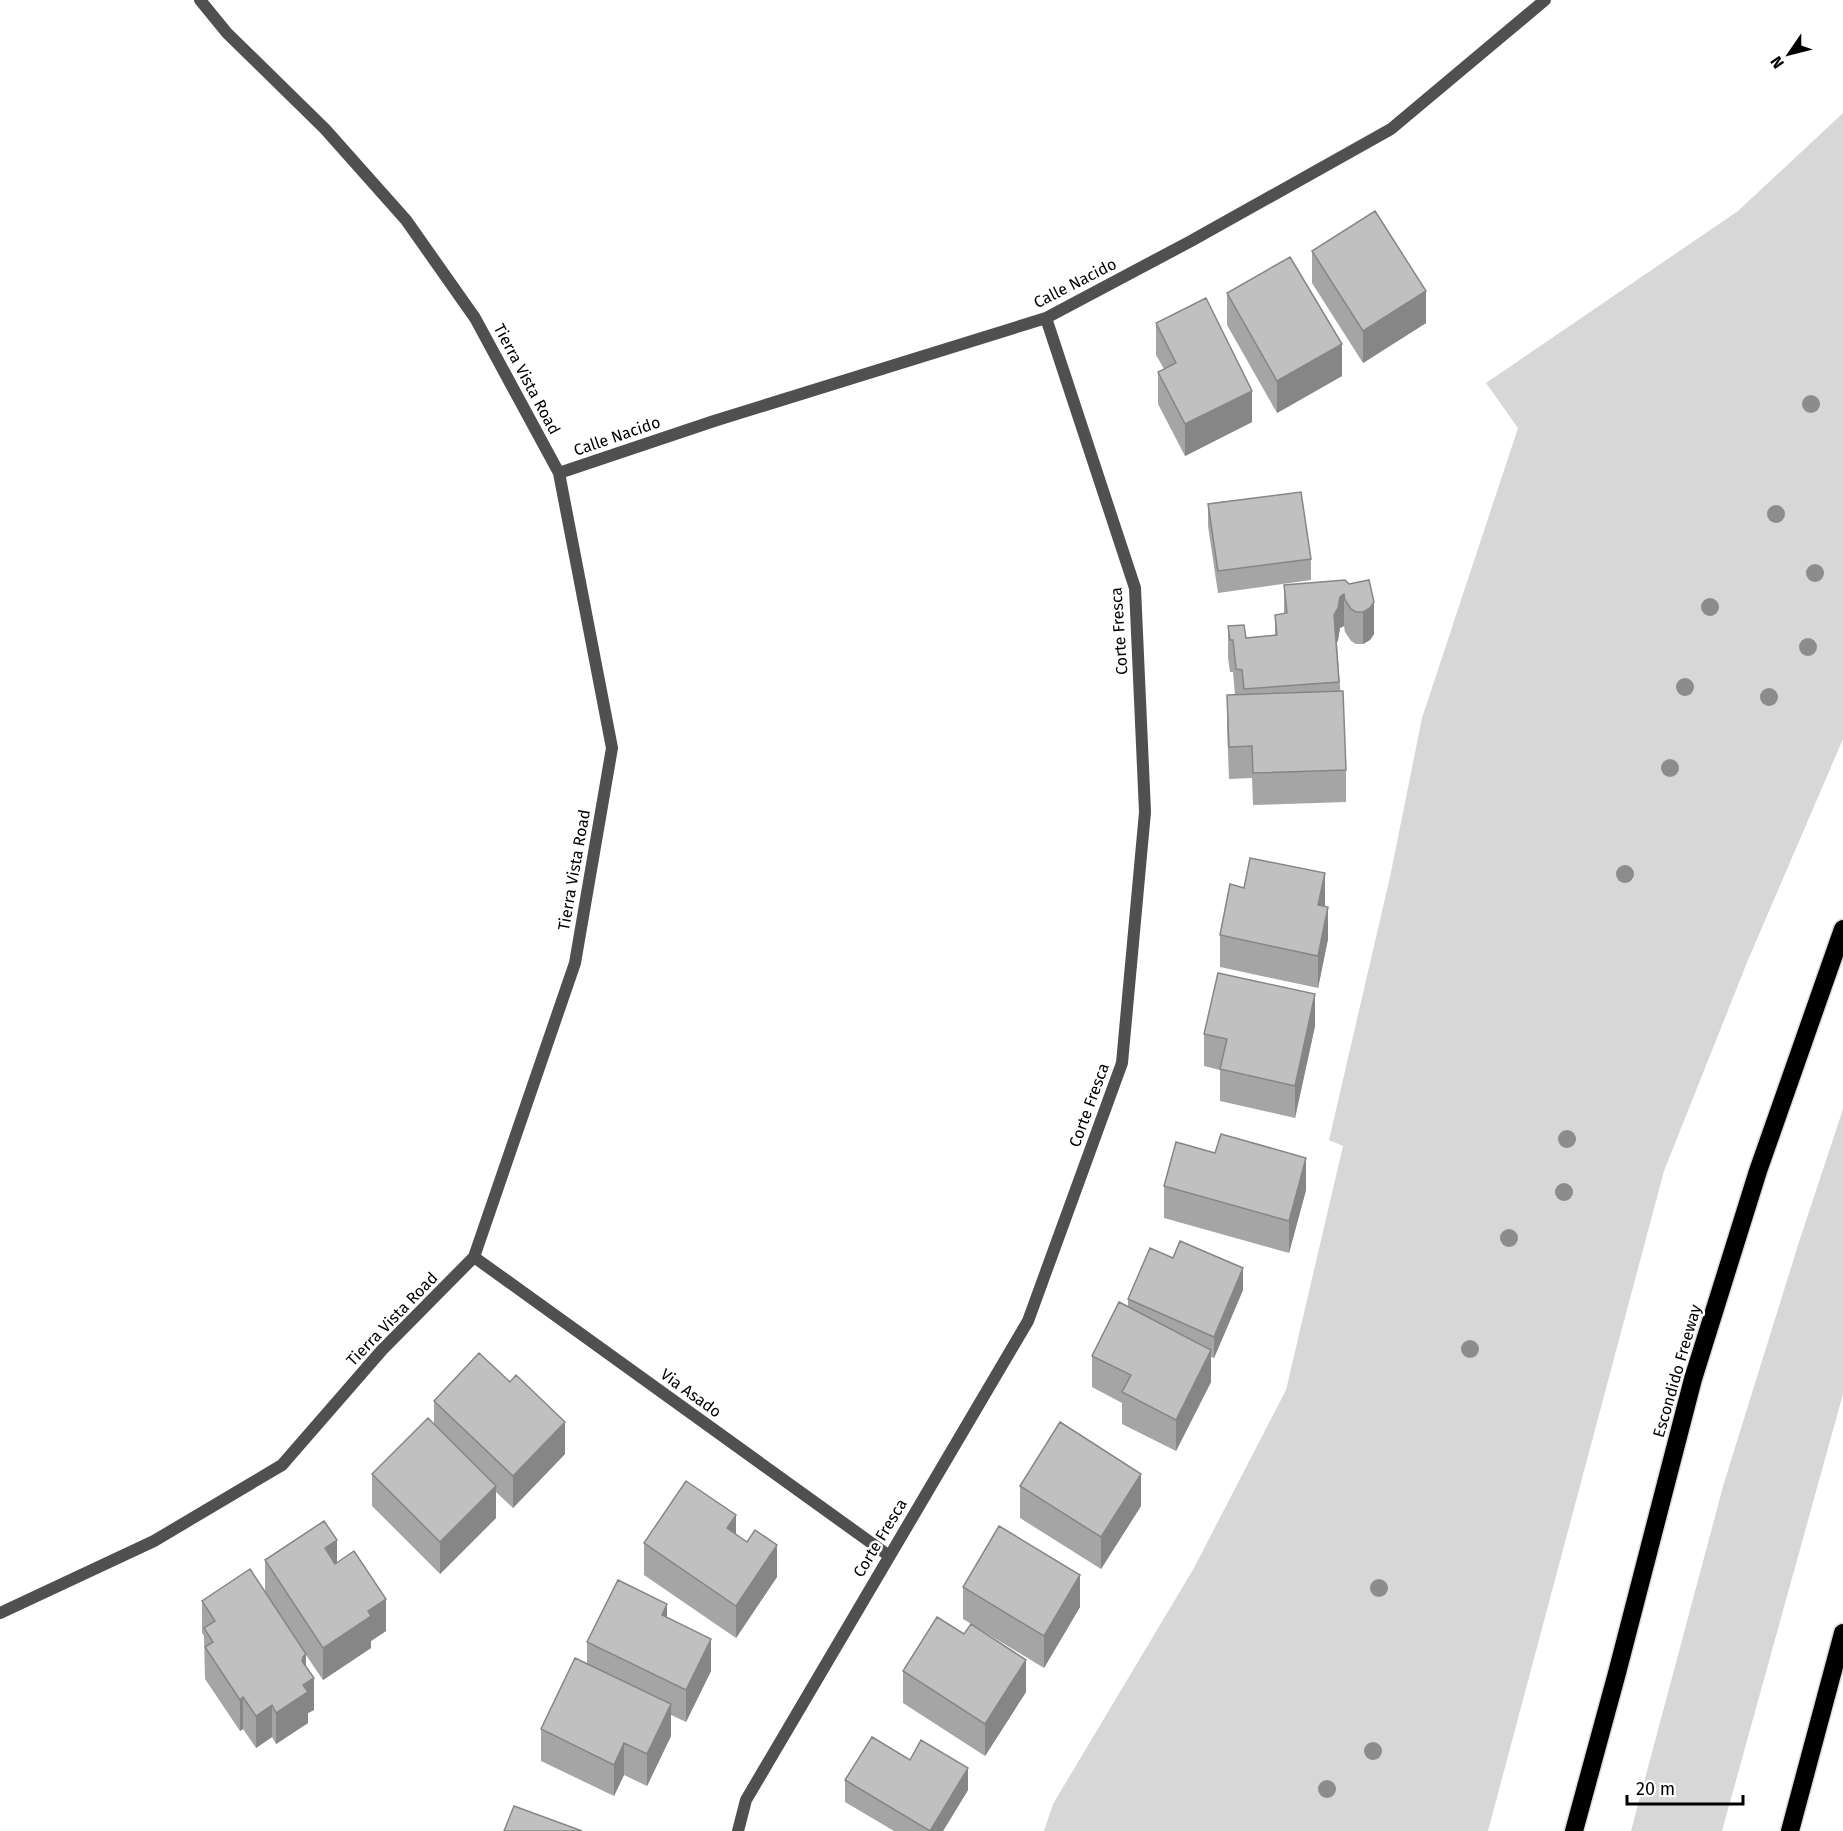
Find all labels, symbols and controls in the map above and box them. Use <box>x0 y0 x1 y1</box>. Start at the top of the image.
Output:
north arrow <box>1759 24 1819 84</box>
text: N <box>1766 53 1788 72</box>
street label: Calle Nacido <box>1030 254 1120 312</box>
street label: Tierra Vista Road <box>490 320 564 438</box>
street label: Calle Nacido <box>571 412 663 460</box>
street label: Corte Fresca <box>1106 586 1132 676</box>
street label: Tierra Vista Road <box>554 808 594 932</box>
street label: Corte Fresca <box>1065 1060 1113 1150</box>
street label: Tierra Vista Road <box>343 1268 441 1370</box>
street label: Escondido Freeway <box>1649 1302 1705 1440</box>
street label: Via Asado <box>657 1365 725 1421</box>
street label: Corte Fresca <box>849 1495 911 1581</box>
scale bar <box>1627 1768 1742 1806</box>
text: 20 m <box>1636 1778 1675 1800</box>

